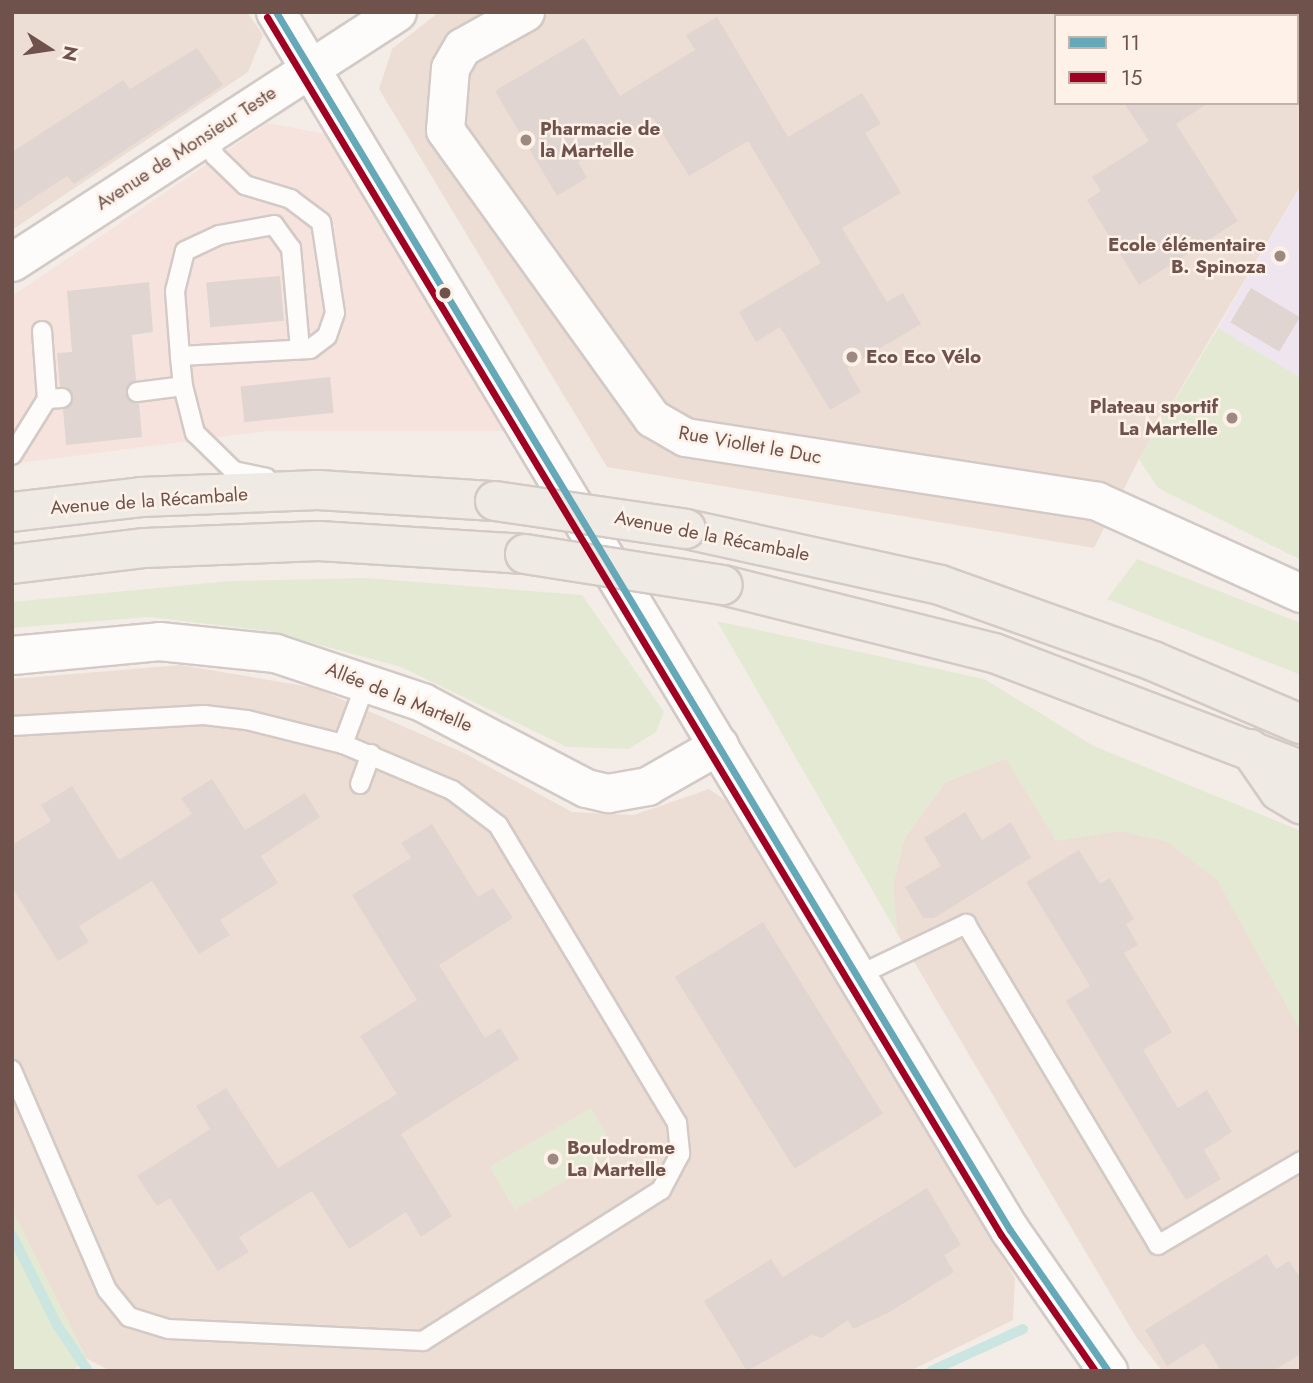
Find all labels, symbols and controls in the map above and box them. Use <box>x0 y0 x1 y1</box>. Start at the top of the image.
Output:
north arrow <box>14 14 84 84</box>
legend <box>1054 14 1299 105</box>
text: 11 <box>1121 28 1140 58</box>
text: N <box>55 43 85 64</box>
text: 15 <box>1121 63 1142 93</box>
street label: Avenue de Monsieur Teste <box>92 81 280 215</box>
place label: Pharmacie de la Martelle <box>540 118 660 162</box>
marker: Pharmacie de la Martelle <box>518 132 534 148</box>
place label: Ecole élémentaire B. Spinoza <box>1108 234 1266 278</box>
marker: Ecole élémentaire B. Spinoza <box>1272 248 1288 264</box>
unlabelled marker <box>438 286 452 300</box>
place label: Eco Eco Vélo <box>866 346 981 368</box>
marker: Eco Eco Vélo <box>844 349 860 365</box>
place label: Plateau sportif La Martelle <box>1090 396 1218 440</box>
marker: Plateau sportif La Martelle <box>1224 410 1240 426</box>
street label: Rue Viollet le Duc <box>677 421 823 469</box>
street label: Avenue de la Récambale <box>49 483 249 519</box>
street label: Avenue de la Récambale <box>613 506 811 566</box>
street label: Allée de la Martelle <box>322 657 476 737</box>
place label: Boulodrome La Martelle <box>567 1137 675 1181</box>
marker: Boulodrome La Martelle <box>545 1151 561 1167</box>

